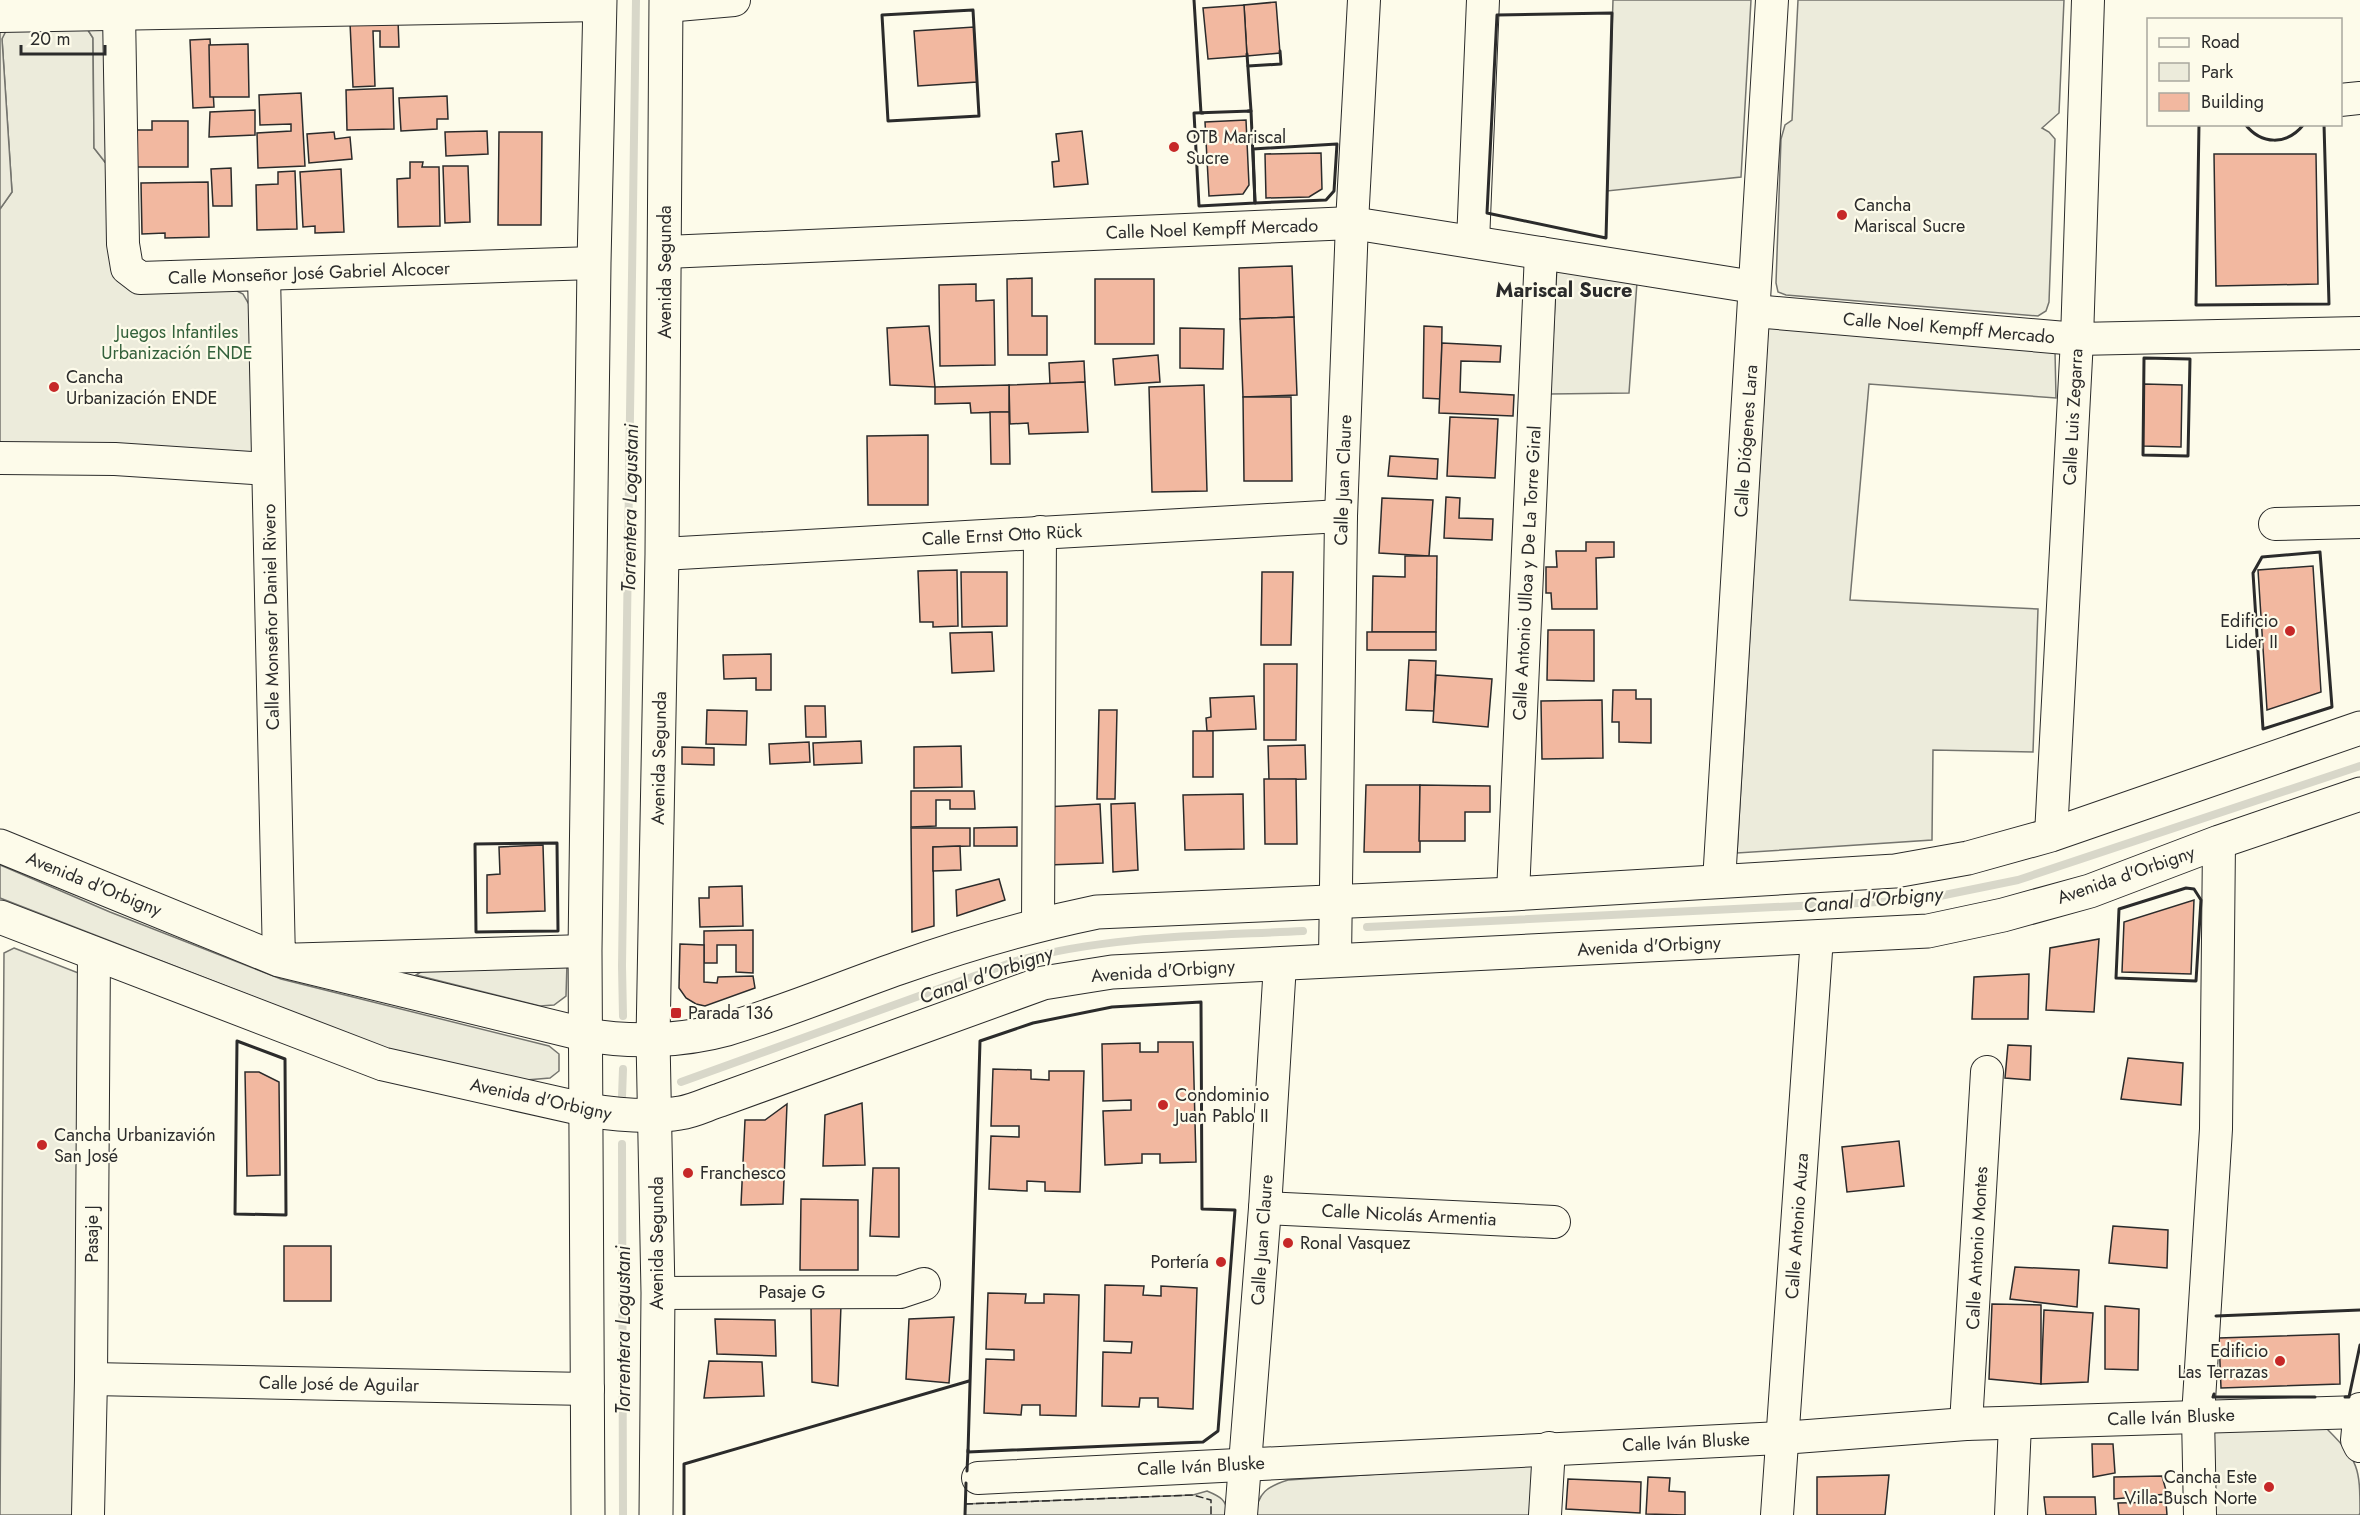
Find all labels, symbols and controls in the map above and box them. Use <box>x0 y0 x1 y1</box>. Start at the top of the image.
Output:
scale bar <box>21 18 105 56</box>
legend <box>2147 18 2342 126</box>
text: 20 m <box>30 26 70 52</box>
text: Road <box>2201 29 2240 55</box>
text: Park <box>2201 59 2233 85</box>
text: Building <box>2201 89 2264 115</box>
place label: OTB Mariscal Sucre <box>1186 124 1286 171</box>
marker: OTB Mariscal Sucre <box>1167 140 1181 154</box>
place label: Cancha Mariscal Sucre <box>1854 192 1965 239</box>
street label: Avenida Segunda <box>652 205 678 339</box>
marker: Cancha Mariscal Sucre <box>1835 208 1849 222</box>
street label: Calle Noel Kempff Mercado <box>1105 212 1319 246</box>
street label: Calle Monseñor José Gabriel Alcocer <box>167 255 451 291</box>
district label: Mariscal Sucre <box>1496 276 1632 305</box>
street label: Calle Noel Kempff Mercado <box>1842 306 2056 350</box>
park label: Juegos Infantiles Urbanización ENDE <box>101 319 253 366</box>
street label: Calle Luis Zegarra <box>2056 348 2090 486</box>
place label: Cancha Urbanización ENDE <box>66 364 217 411</box>
street label: Calle Diógenes Lara <box>1728 364 1764 518</box>
marker: Cancha Urbanización ENDE <box>47 380 61 394</box>
street label: Calle Juan Claure <box>1328 414 1358 546</box>
water label: Torrentera Logustani <box>614 423 646 593</box>
street label: Calle Antonio Ulloa y De La Torre Giral <box>1506 425 1548 721</box>
street label: Calle Monseñor Daniel Rivero <box>256 503 286 730</box>
street label: Calle Ernst Otto Rück <box>921 518 1083 552</box>
place label: Edificio Lider II <box>2220 608 2278 655</box>
marker: Edificio Lider II <box>2283 624 2297 638</box>
street label: Avenida Segunda <box>645 691 673 825</box>
street label: Avenida d'Orbigny <box>2054 839 2198 911</box>
street label: Avenida d'Orbigny <box>22 845 166 923</box>
water label: Canal d'Orbigny <box>1802 879 1945 921</box>
street label: Avenida d'Orbigny <box>1576 929 1722 963</box>
water label: Canal d'Orbigny <box>915 938 1058 1011</box>
street label: Avenida d'Orbigny <box>1090 953 1236 989</box>
place label: Parada 136 <box>688 1000 773 1026</box>
marker: Parada 136 <box>669 1006 683 1020</box>
street label: Avenida d'Orbigny <box>468 1071 614 1127</box>
place label: Condominio Juan Pablo II <box>1173 1082 1270 1129</box>
marker: Condominio Juan Pablo II <box>1156 1098 1170 1112</box>
place label: Cancha Urbanizavión San José <box>54 1122 216 1169</box>
marker: Cancha Urbanizavión San José <box>35 1138 49 1152</box>
street label: Calle Antonio Auza <box>1779 1152 1815 1300</box>
place label: Franchesco <box>700 1160 786 1186</box>
marker: Franchesco <box>681 1166 695 1180</box>
street label: Calle Antonio Montes <box>1960 1166 1994 1330</box>
street label: Calle Juan Claure <box>1244 1174 1280 1306</box>
street label: Avenida Segunda <box>644 1176 670 1310</box>
street label: Calle Nicolás Armentia <box>1321 1197 1497 1233</box>
street label: Pasaje J <box>79 1205 105 1263</box>
place label: Ronal Vasquez <box>1300 1230 1411 1256</box>
marker: Ronal Vasquez <box>1281 1236 1295 1250</box>
water label: Torrentera Logustani <box>609 1245 638 1414</box>
place label: Portería <box>1151 1249 1209 1275</box>
marker: Portería <box>1214 1255 1228 1269</box>
street label: Pasaje G <box>758 1279 826 1305</box>
place label: Edificio Las Terrazas <box>2178 1338 2268 1385</box>
marker: Edificio Las Terrazas <box>2273 1354 2287 1368</box>
street label: Calle José de Aguilar <box>259 1370 420 1398</box>
street label: Calle Iván Bluske <box>2107 1402 2235 1432</box>
street label: Calle Iván Bluske <box>1622 1426 1750 1458</box>
street label: Calle Iván Bluske <box>1137 1450 1265 1482</box>
place label: Cancha Este Villa Busch Norte <box>2124 1464 2257 1511</box>
marker: Cancha Este Villa Busch Norte <box>2262 1480 2276 1494</box>

